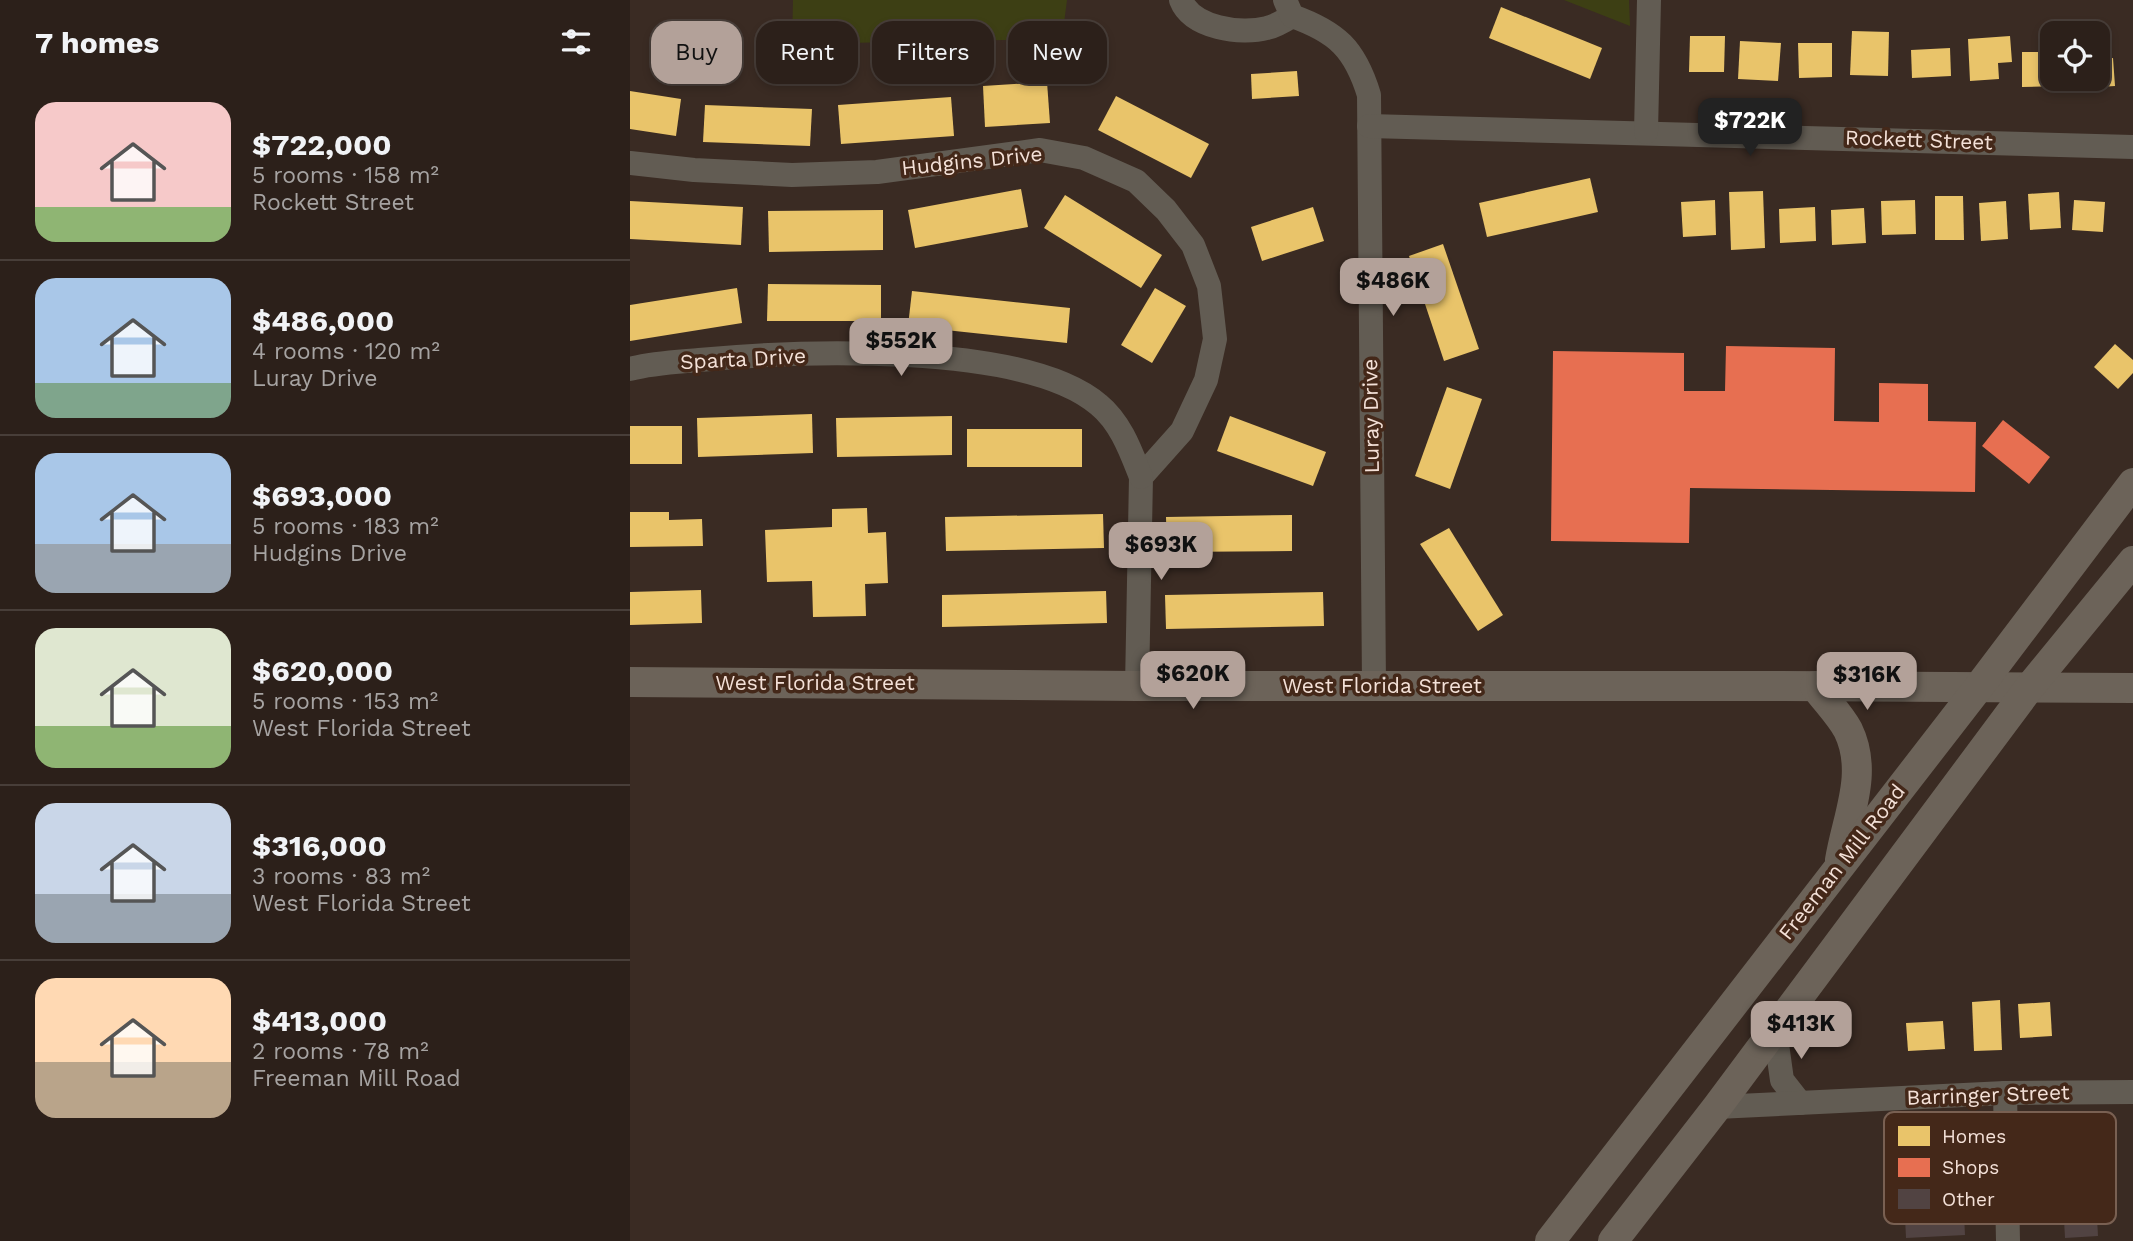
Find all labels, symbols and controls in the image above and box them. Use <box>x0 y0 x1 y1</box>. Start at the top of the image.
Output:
chip: Buy <box>651 21 742 84</box>
chip: Rent <box>756 21 858 84</box>
chip: Filters <box>872 21 994 84</box>
chip: New <box>1008 21 1107 84</box>
map controls <box>2040 21 2110 91</box>
button: locate <box>2040 21 2110 91</box>
icon: filters <box>557 23 595 61</box>
text: 7 homes <box>35 25 159 60</box>
pin: $722K <box>1701 99 1799 158</box>
text: $722K <box>1714 107 1786 134</box>
street label: Rockett Street <box>1845 124 1994 155</box>
text: $722,000 <box>252 127 392 162</box>
icon: home <box>91 130 175 214</box>
street label: Hudgins Drive <box>900 141 1044 180</box>
text: 5 rooms · 158 m² <box>252 162 439 189</box>
text: Rockett Street <box>252 189 414 216</box>
pin: $486K <box>1344 258 1442 318</box>
text: $486K <box>1356 267 1430 294</box>
text: $486,000 <box>252 303 394 338</box>
icon: home <box>91 306 175 390</box>
pin: $552K <box>852 318 950 378</box>
text: $552K <box>865 327 937 354</box>
text: 4 rooms · 120 m² <box>252 338 440 365</box>
street label: Sparta Drive <box>679 343 807 374</box>
street label: Luray Drive <box>1357 359 1384 473</box>
text: Luray Drive <box>252 365 377 392</box>
text: $693,000 <box>252 478 392 513</box>
icon: home <box>91 481 175 565</box>
text: 5 rooms · 183 m² <box>252 513 439 540</box>
pin: $693K <box>1112 522 1210 582</box>
text: $693K <box>1125 531 1197 558</box>
text: Hudgins Drive <box>252 540 407 567</box>
pin: $620K <box>1144 652 1242 711</box>
pin: $316K <box>1818 652 1916 712</box>
text: $620,000 <box>252 653 393 688</box>
icon: home <box>91 656 175 740</box>
text: $620K <box>1156 660 1230 687</box>
text: $316K <box>1833 661 1901 688</box>
street label: West Florida Street <box>715 670 915 695</box>
street label: West Florida Street <box>1282 673 1482 698</box>
text: 5 rooms · 153 m² <box>252 688 438 715</box>
text: West Florida Street <box>252 715 471 742</box>
street label: Freeman Mill Road <box>1773 779 1910 944</box>
text: $316,000 <box>252 828 387 863</box>
icon: home <box>91 831 175 915</box>
text: 3 rooms · 83 m² <box>252 863 430 890</box>
text: West Florida Street <box>252 890 471 917</box>
pin: $413K <box>1752 1002 1850 1061</box>
text: $413,000 <box>252 1003 387 1038</box>
icon: home <box>91 1006 175 1090</box>
text: $413K <box>1767 1010 1835 1037</box>
text: 2 rooms · 78 m² <box>252 1038 429 1065</box>
text: Freeman Mill Road <box>252 1065 461 1092</box>
street label: Barringer Street <box>1906 1079 2070 1110</box>
legend <box>1884 1112 2116 1224</box>
text: Homes <box>1942 1125 2006 1148</box>
text: Shops <box>1942 1156 1999 1179</box>
text: Other <box>1942 1188 1995 1211</box>

